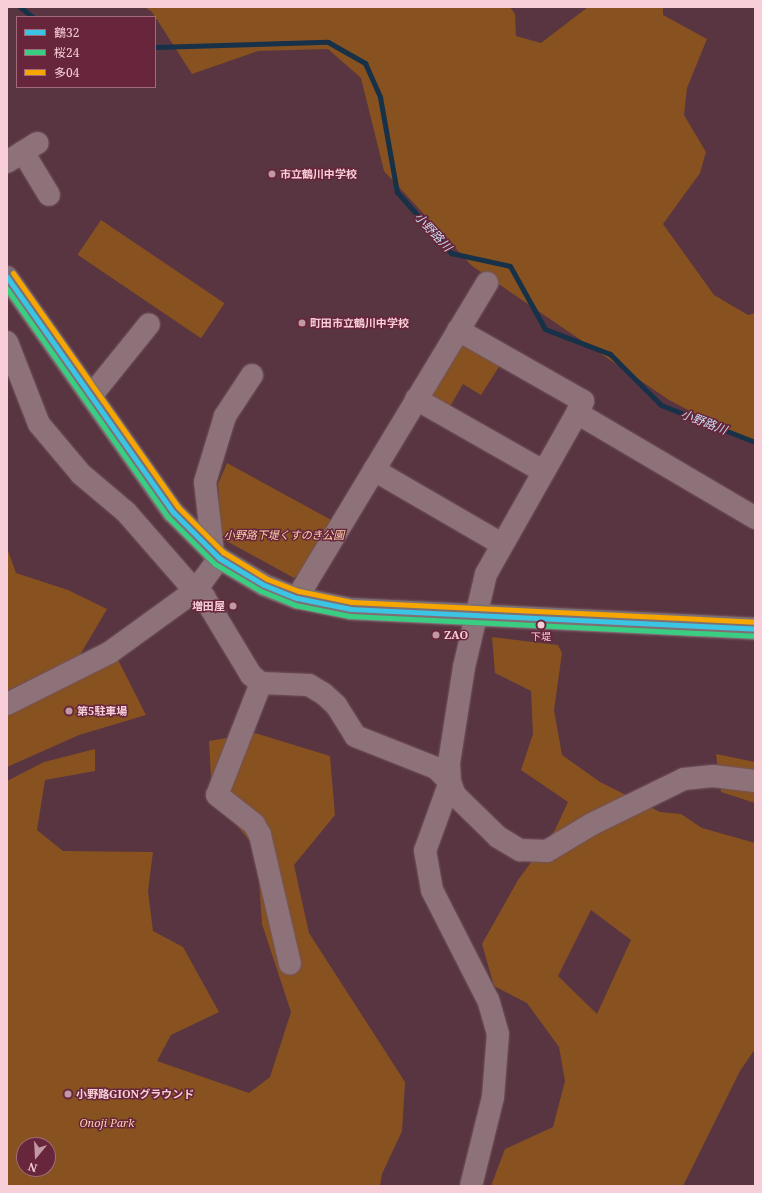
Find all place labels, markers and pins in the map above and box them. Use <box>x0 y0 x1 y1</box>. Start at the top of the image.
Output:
place label: 市立鶴川中学校 <box>280 167 357 181</box>
marker: 市立鶴川中学校 <box>267 169 277 179</box>
place label: 町田市立鶴川中学校 <box>310 316 409 330</box>
marker: 町田市立鶴川中学校 <box>297 318 307 328</box>
place label: 増田屋 <box>192 599 225 613</box>
marker: 増田屋 <box>228 601 238 611</box>
marker: 下堤 <box>536 620 546 630</box>
place label: ZAO <box>444 628 468 642</box>
marker: ZAO <box>431 630 441 640</box>
place label: 下堤 <box>531 631 551 643</box>
place label: 第5駐車場 <box>77 704 127 718</box>
marker: 第5駐車場 <box>64 706 74 716</box>
place label: 小野路GIONグラウンド <box>76 1087 194 1101</box>
marker: 小野路GIONグラウンド <box>63 1089 73 1099</box>

